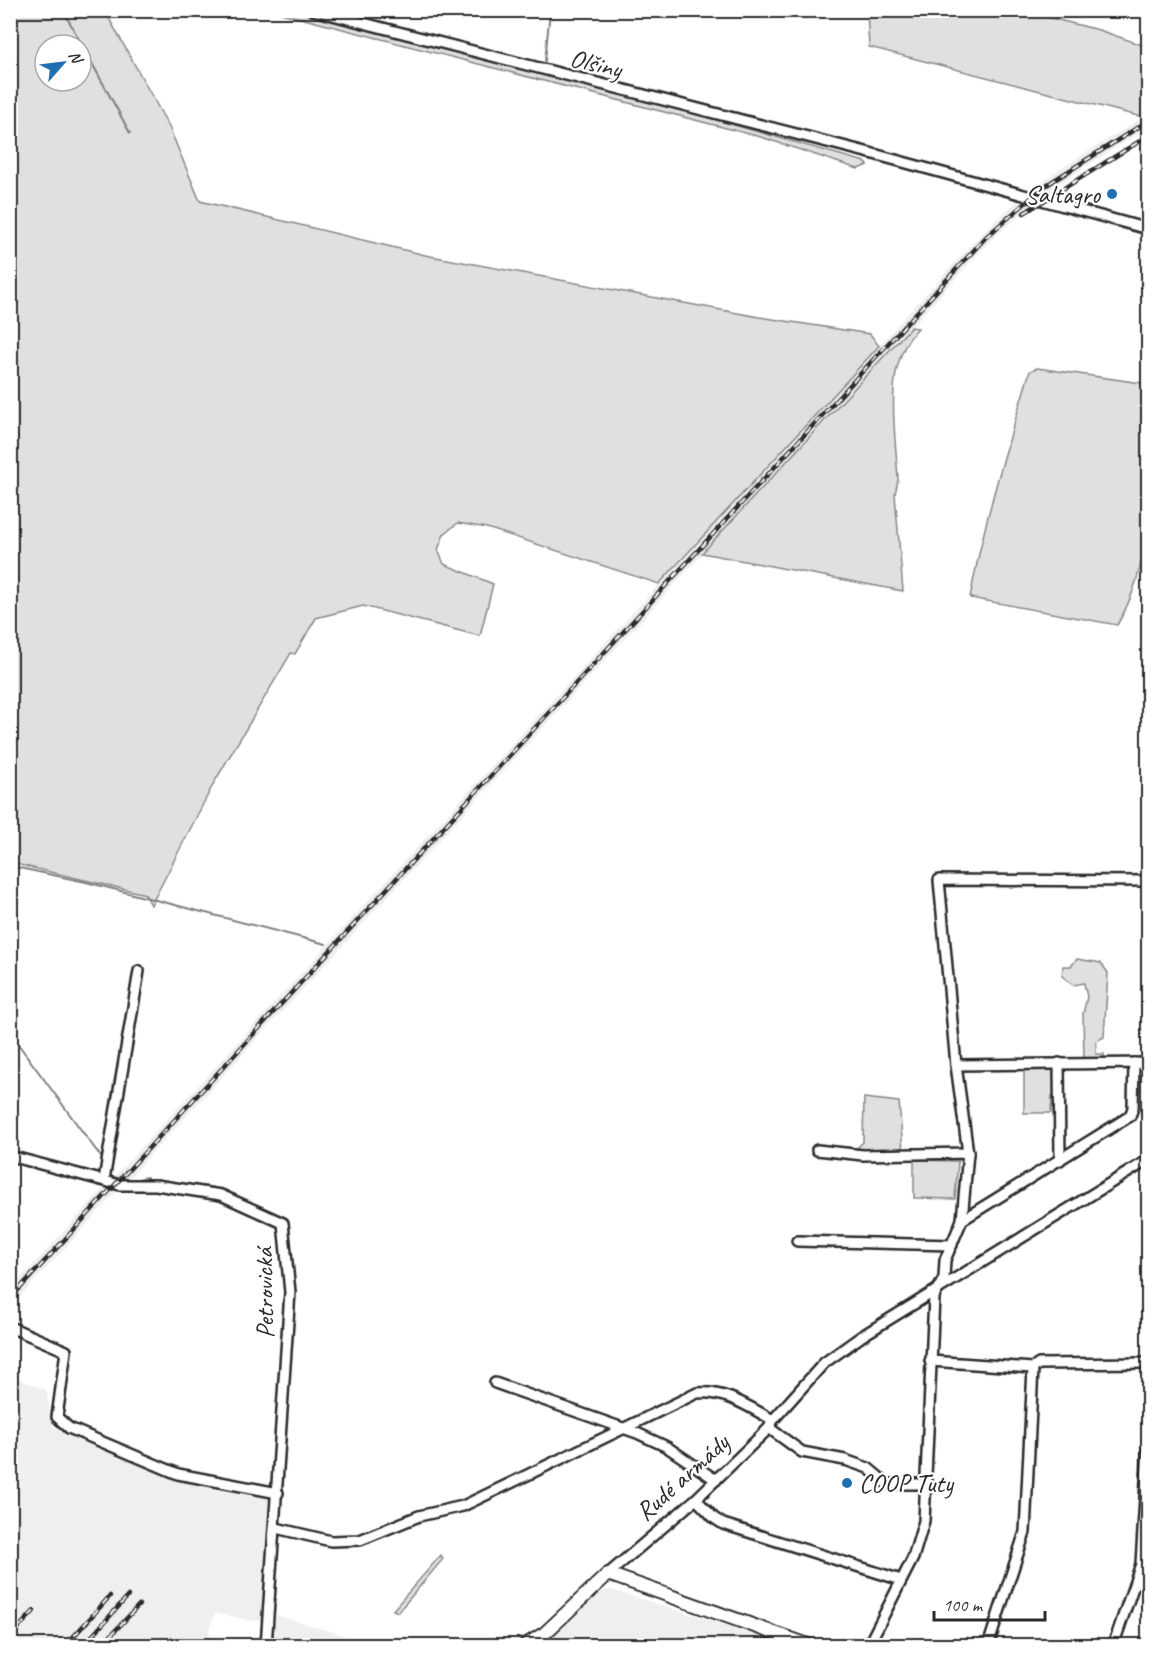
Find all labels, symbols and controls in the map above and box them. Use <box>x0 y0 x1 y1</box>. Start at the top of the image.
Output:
north arrow <box>33 33 93 93</box>
street label: Olšiny <box>567 41 627 86</box>
text: N <box>64 47 88 68</box>
place label: Saltagro <box>1025 178 1102 211</box>
marker: Saltagro <box>1105 187 1119 201</box>
street label: Petrovická <box>247 1245 282 1339</box>
street label: Rudé armády <box>629 1425 738 1528</box>
place label: COOP Tuty <box>859 1467 955 1500</box>
marker: COOP Tuty <box>840 1476 854 1490</box>
scale bar <box>934 1584 1045 1622</box>
text: 100 m <box>943 1594 984 1616</box>

